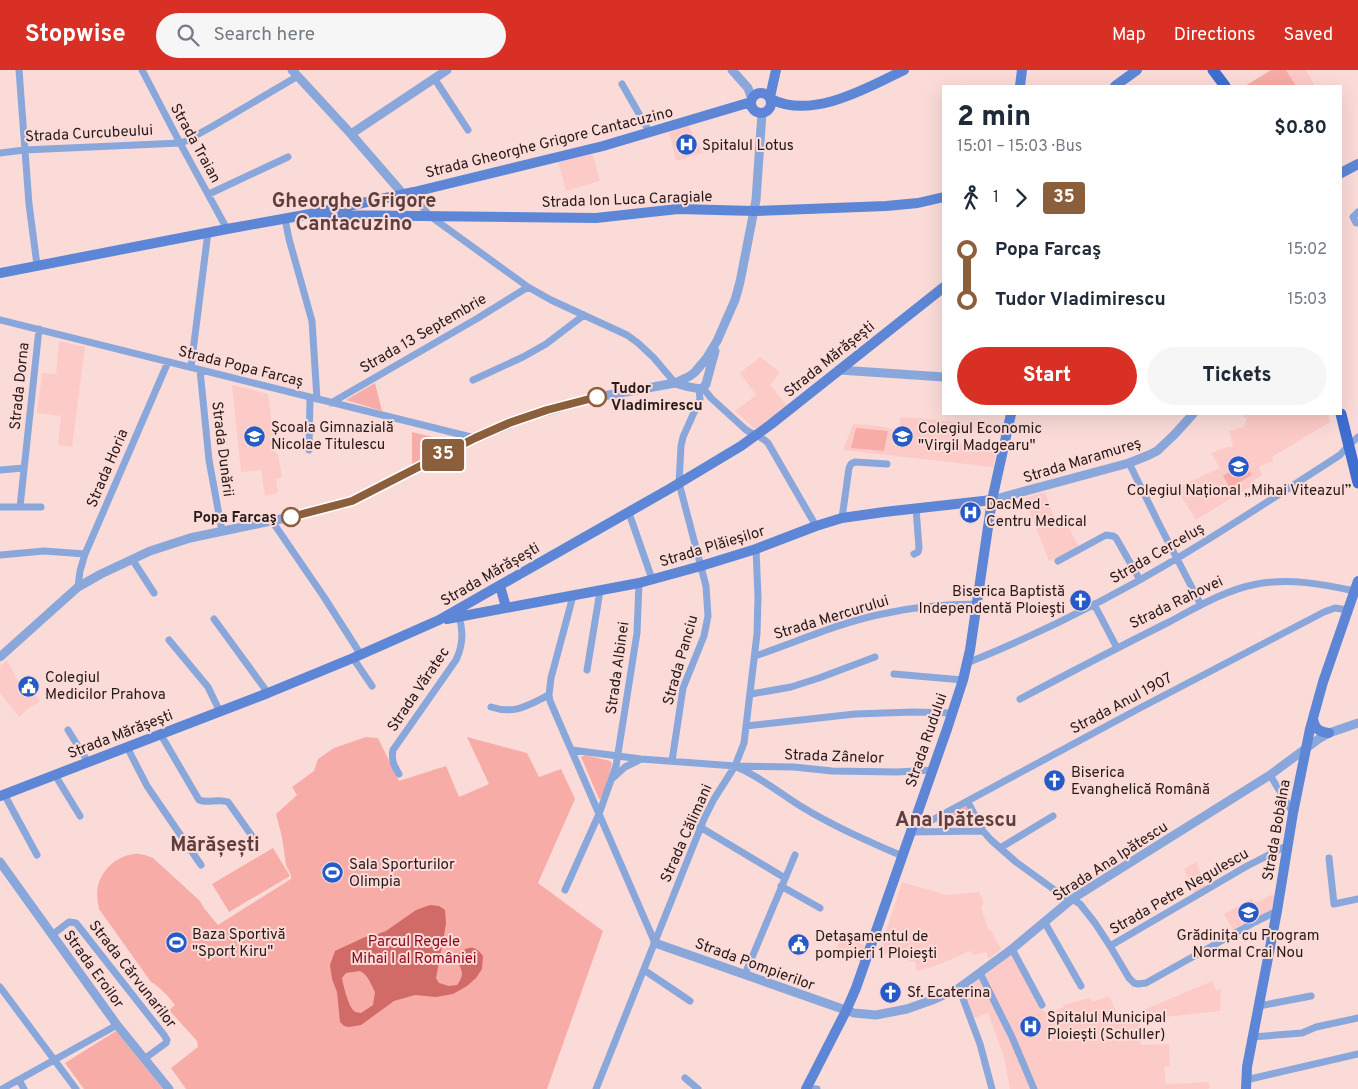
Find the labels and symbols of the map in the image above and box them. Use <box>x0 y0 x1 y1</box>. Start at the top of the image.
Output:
street label: Strada Traian <box>165 101 224 187</box>
street label: Strada Gheorghe Grigore Cantacuzino <box>424 103 675 183</box>
street label: Strada Curcubeului <box>25 122 154 147</box>
hospital icon: Spitalul Lotus <box>674 133 698 157</box>
place label: Spitalul Lotus <box>702 137 794 156</box>
street label: Strada Ion Luca Caragiale <box>541 188 713 213</box>
district label: Gheorghe Grigore Cantacuzino <box>272 189 436 238</box>
street label: Strada 13 Septembrie <box>357 290 491 378</box>
street label: Strada Mărășești <box>781 318 879 403</box>
street label: Strada Dorna <box>6 341 35 431</box>
street label: Strada Popa Farcaș <box>176 343 305 392</box>
place label: Tudor Vladimirescu <box>611 380 703 416</box>
marker: Tudor Vladimirescu <box>587 387 607 407</box>
street label: Strada Dunării <box>206 400 237 498</box>
place label: Școala Gimnazială Nicolae Titulescu <box>271 419 394 455</box>
place label: Colegiul Economic "Virgil Madgearu" <box>918 420 1042 456</box>
school or university icon: Școala Gimnazială Nicolae Titulescu <box>243 424 267 448</box>
school or university icon: Colegiul Economic "Virgil Madgearu" <box>890 425 914 449</box>
street label: Strada Horia <box>83 426 133 511</box>
street label: Strada Maramureș <box>1021 434 1144 488</box>
line badge: 35 <box>420 439 466 471</box>
school or university icon: Colegiul Național „Mihai Viteazul” <box>1227 455 1251 479</box>
place label: Colegiul Național „Mihai Viteazul” <box>1127 482 1351 501</box>
place label: DacMed - Centru Medical <box>986 496 1087 532</box>
hospital icon: DacMed - Centru Medical <box>958 501 982 525</box>
marker: Popa Farcaş <box>281 507 301 527</box>
place label: Popa Farcaş <box>193 509 277 528</box>
street label: Strada Cerceluș <box>1107 520 1208 589</box>
street label: Strada Plăieșilor <box>657 522 768 572</box>
street label: Strada Mărășești <box>438 539 544 611</box>
street label: Strada Rahovei <box>1127 573 1226 634</box>
place label: Biserica Baptistă Independentă Ploieşti <box>918 583 1065 619</box>
church icon: Biserica Baptistă Independentă Ploieşti <box>1069 588 1093 612</box>
street label: Strada Mercurului <box>772 592 891 645</box>
street label: Strada Panciu <box>659 613 703 708</box>
street label: Strada Albinei <box>603 620 634 716</box>
street label: Strada Văratec <box>384 644 455 736</box>
place label: Colegiul Medicilor Prahova <box>45 669 166 705</box>
street label: Strada Anul 1907 <box>1067 669 1176 739</box>
public building icon: Colegiul Medicilor Prahova <box>17 674 41 698</box>
street label: Strada Rudului <box>902 691 952 790</box>
street label: Strada Mărășești <box>65 707 176 764</box>
street label: Strada Zânelor <box>784 746 884 769</box>
place label: Biserica Evanghelică Română <box>1071 764 1210 800</box>
church icon: Biserica Evanghelică Română <box>1043 769 1067 793</box>
street label: Strada Bobâlna <box>1259 778 1296 882</box>
street label: Strada Călimani <box>657 781 718 886</box>
district label: Ana Ipătescu <box>895 808 1017 834</box>
street label: Strada Ana Ipătescu <box>1050 818 1172 907</box>
district label: Mărășești <box>170 833 260 859</box>
street label: Strada Petre Negulescu <box>1107 845 1253 940</box>
place label: Sala Sporturilor Olimpia <box>349 856 455 892</box>
sports icon: Sala Sporturilor Olimpia <box>321 861 345 885</box>
school or university icon: Grădinița cu Program Normal Crai Nou <box>1236 900 1260 924</box>
street label: Strada Cărvunarilor <box>84 917 180 1033</box>
place label: Baza Sportivă "Sport Kiru" <box>192 926 285 962</box>
street label: Strada Eroilor <box>58 927 128 1013</box>
place label: Grădinița cu Program Normal Crai Nou <box>1177 927 1319 963</box>
place label: Detaşamentul de pompieri 1 Ploieşti <box>815 928 937 964</box>
sports icon: Baza Sportivă "Sport Kiru" <box>164 931 188 955</box>
park label: Parcul Regele Mihai I al României <box>351 933 477 969</box>
public building icon: Detaşamentul de pompieri 1 Ploieşti <box>787 933 811 957</box>
street label: Strada Pompierilor <box>692 935 817 996</box>
church icon: Sf. Ecaterina <box>879 980 903 1004</box>
place label: Sf. Ecaterina <box>907 984 990 1003</box>
place label: Spitalul Municipal Ploiești (Schuller) <box>1047 1009 1166 1045</box>
hospital icon: Spitalul Municipal Ploiești (Schuller) <box>1019 1014 1043 1038</box>

